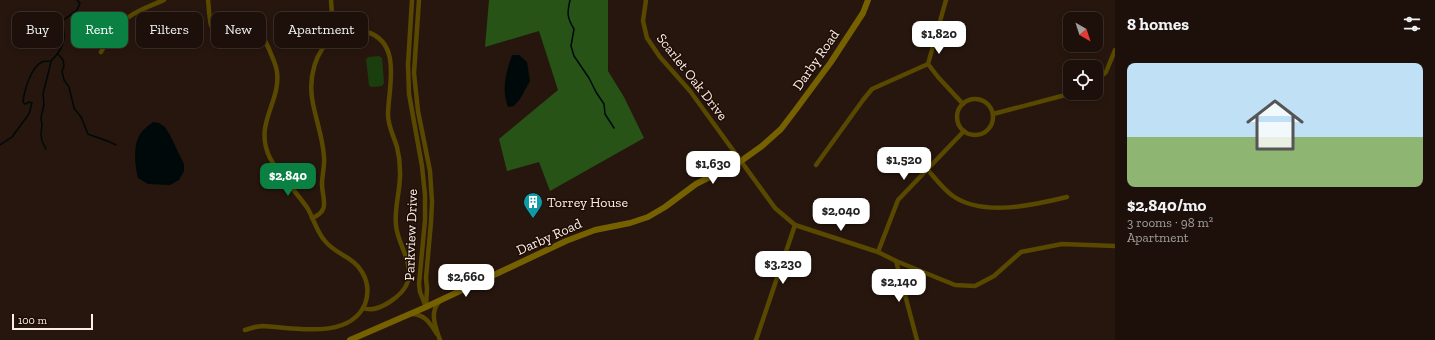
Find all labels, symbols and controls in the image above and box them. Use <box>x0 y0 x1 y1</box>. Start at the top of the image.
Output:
chip: Buy <box>12 12 63 48</box>
chip: Rent <box>71 12 128 48</box>
chip: Filters <box>136 12 203 48</box>
chip: New <box>211 12 266 48</box>
chip: Apartment <box>274 12 368 48</box>
north arrow <box>1063 12 1103 52</box>
map controls <box>1063 12 1103 100</box>
icon: filters <box>1401 13 1423 35</box>
text: 8 homes <box>1127 14 1189 34</box>
pin: $1,820 <box>906 21 972 55</box>
street label: Darby Road <box>789 26 843 93</box>
text: $1,820 <box>921 26 957 41</box>
street label: Scarlet Oak Drive <box>653 30 731 124</box>
button: locate <box>1063 60 1103 100</box>
icon: home <box>1239 89 1311 161</box>
pin: $1,520 <box>871 147 937 181</box>
pin: $1,630 <box>680 151 746 185</box>
text: $1,520 <box>886 152 922 167</box>
text: $1,630 <box>695 156 731 171</box>
pin: $2,840 <box>255 163 321 197</box>
text: $2,840 <box>269 168 307 183</box>
street label: Parkview Drive <box>401 188 421 281</box>
building icon: Torrey House <box>522 191 544 219</box>
place label: Torrey House <box>547 194 628 211</box>
text: $2,840/mo <box>1127 195 1206 215</box>
pin: $2,040 <box>808 198 874 232</box>
text: $2,040 <box>822 203 860 218</box>
street label: Darby Road <box>514 215 585 259</box>
text: 3 rooms · 98 m² <box>1127 215 1213 230</box>
text: Apartment <box>1127 230 1189 245</box>
pin: $3,230 <box>750 251 816 285</box>
text: $3,230 <box>764 256 802 271</box>
pin: $2,660 <box>433 264 499 298</box>
text: $2,660 <box>447 269 485 284</box>
pin: $2,140 <box>866 269 932 303</box>
text: $2,140 <box>881 274 917 289</box>
scale bar <box>12 312 93 331</box>
text: 100 m <box>18 314 47 327</box>

